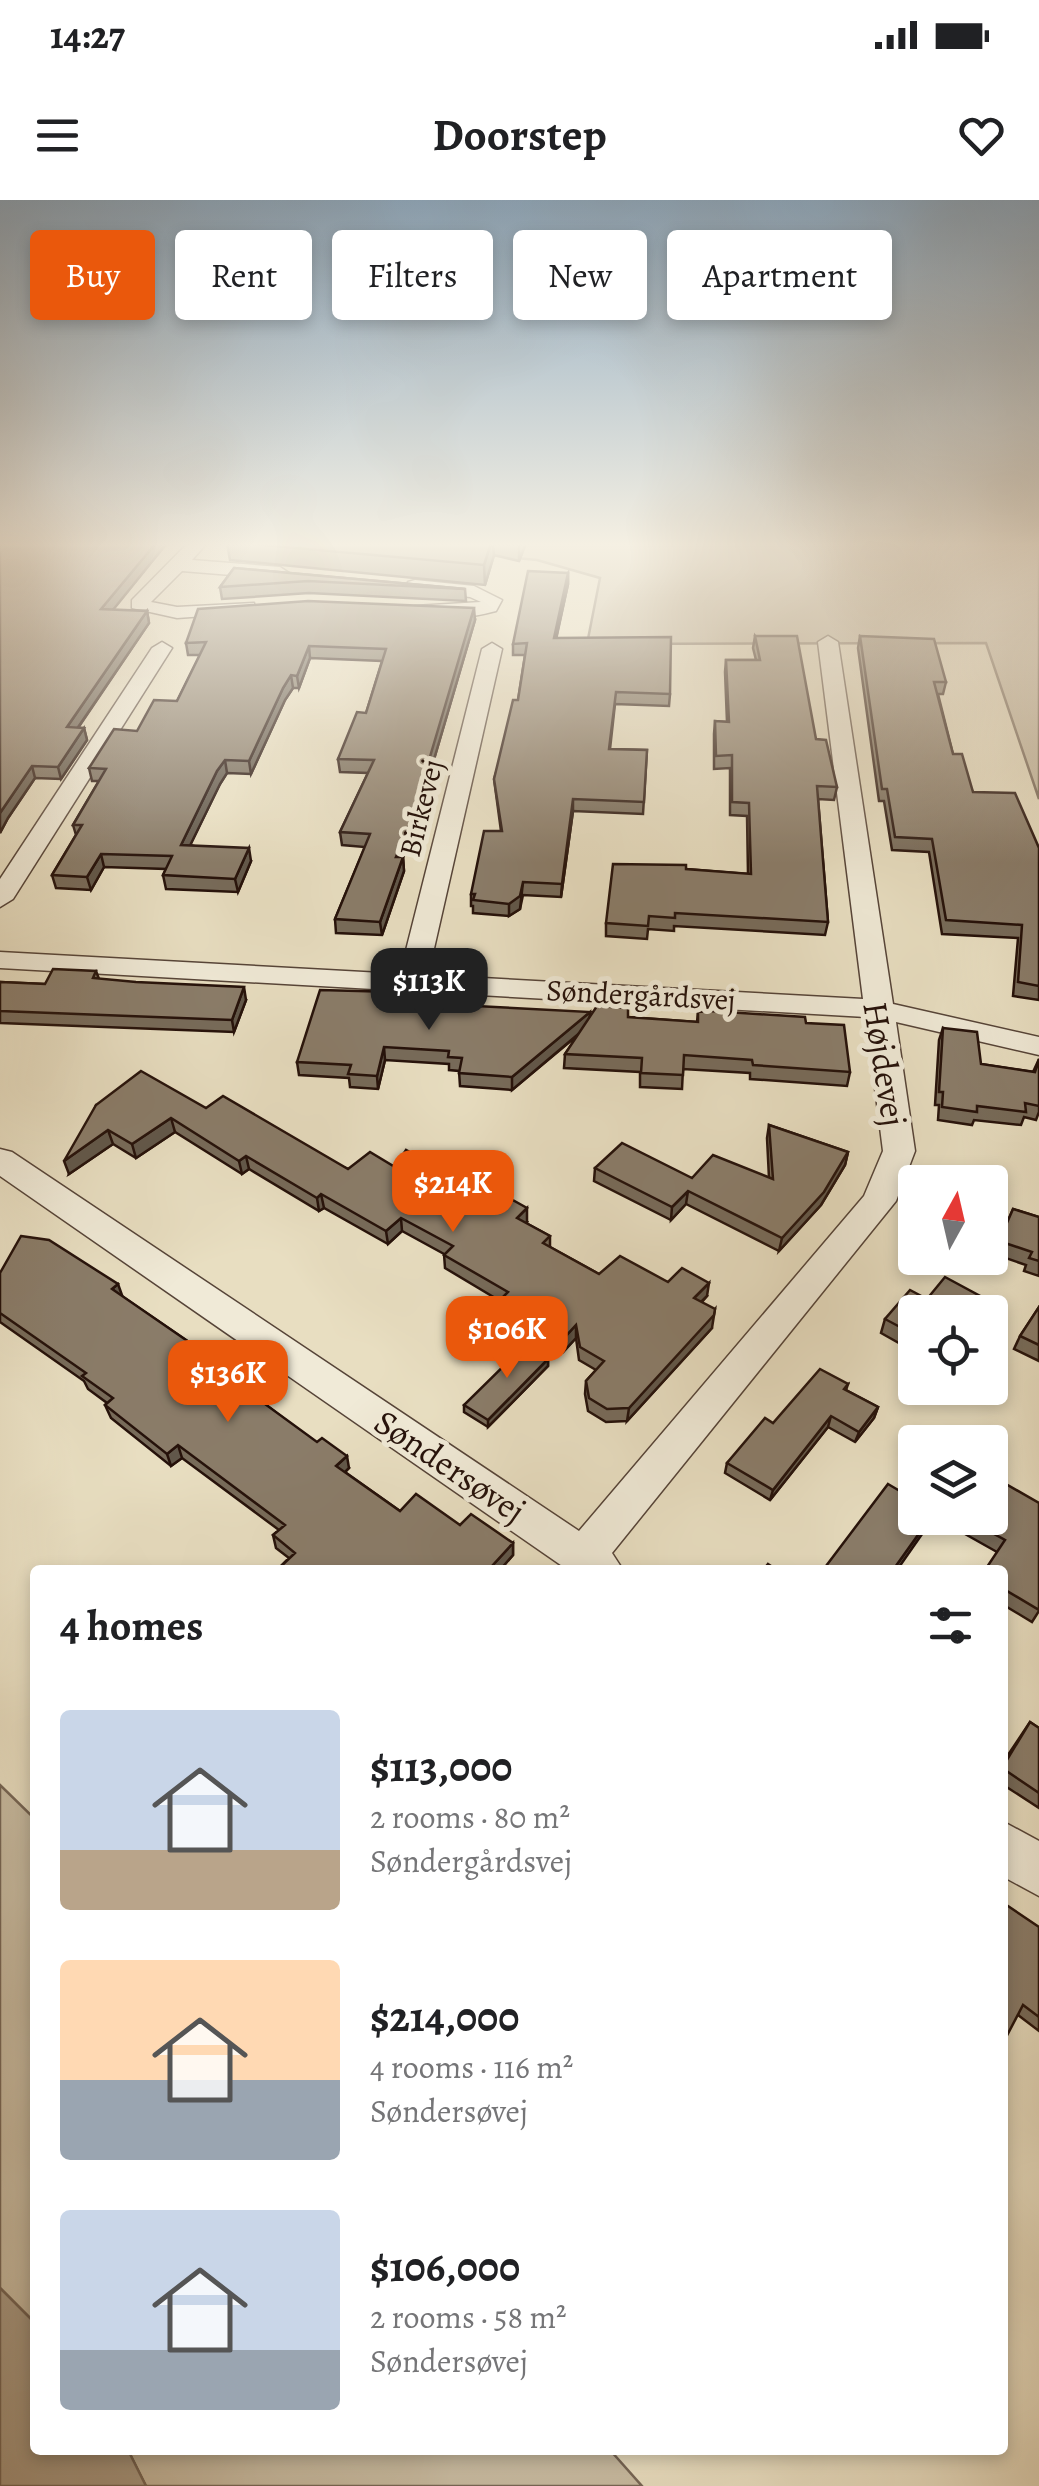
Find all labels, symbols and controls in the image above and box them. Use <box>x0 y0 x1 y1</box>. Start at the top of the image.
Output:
text: 14:27 <box>50 9 125 61</box>
text: Doorstep <box>432 104 607 166</box>
icon: menu <box>30 108 85 163</box>
icon: heart <box>954 108 1009 163</box>
chip: Buy <box>30 230 155 320</box>
chip: Rent <box>175 230 312 320</box>
chip: Filters <box>332 230 493 320</box>
chip: New <box>513 230 647 320</box>
chip: Apartment <box>667 230 892 320</box>
street label: Birkevej <box>390 755 452 861</box>
pin: $113K <box>359 948 499 1033</box>
text: $113K <box>393 958 465 1002</box>
street label: Søndergårdsvej <box>545 970 737 1020</box>
street label: Højdevej <box>851 998 919 1130</box>
pin: $214K <box>383 1150 523 1235</box>
text: $214K <box>414 1160 492 1204</box>
north arrow <box>898 1165 1008 1275</box>
map controls <box>898 1165 1008 1535</box>
button: locate <box>898 1295 1008 1405</box>
pin: $106K <box>437 1296 577 1381</box>
text: $106K <box>468 1306 546 1350</box>
pin: $136K <box>158 1340 298 1425</box>
text: $136K <box>190 1350 266 1394</box>
street label: Søndersøvej <box>365 1398 535 1534</box>
button: layers <box>898 1425 1008 1535</box>
text: 4 homes <box>60 1597 203 1654</box>
icon: filters <box>923 1598 978 1653</box>
text: $113,000 <box>370 1738 512 1795</box>
icon: home <box>140 1750 260 1870</box>
text: 2 rooms · 80 m² <box>370 1795 570 1839</box>
text: Søndergårdsvej <box>370 1839 572 1883</box>
text: $214,000 <box>370 1988 519 2045</box>
icon: home <box>140 2000 260 2120</box>
text: 4 rooms · 116 m² <box>370 2045 573 2089</box>
text: Søndersøvej <box>370 2089 528 2133</box>
text: $106,000 <box>370 2238 520 2295</box>
icon: home <box>140 2250 260 2370</box>
text: 2 rooms · 58 m² <box>370 2295 567 2339</box>
text: Søndersøvej <box>370 2339 528 2383</box>

